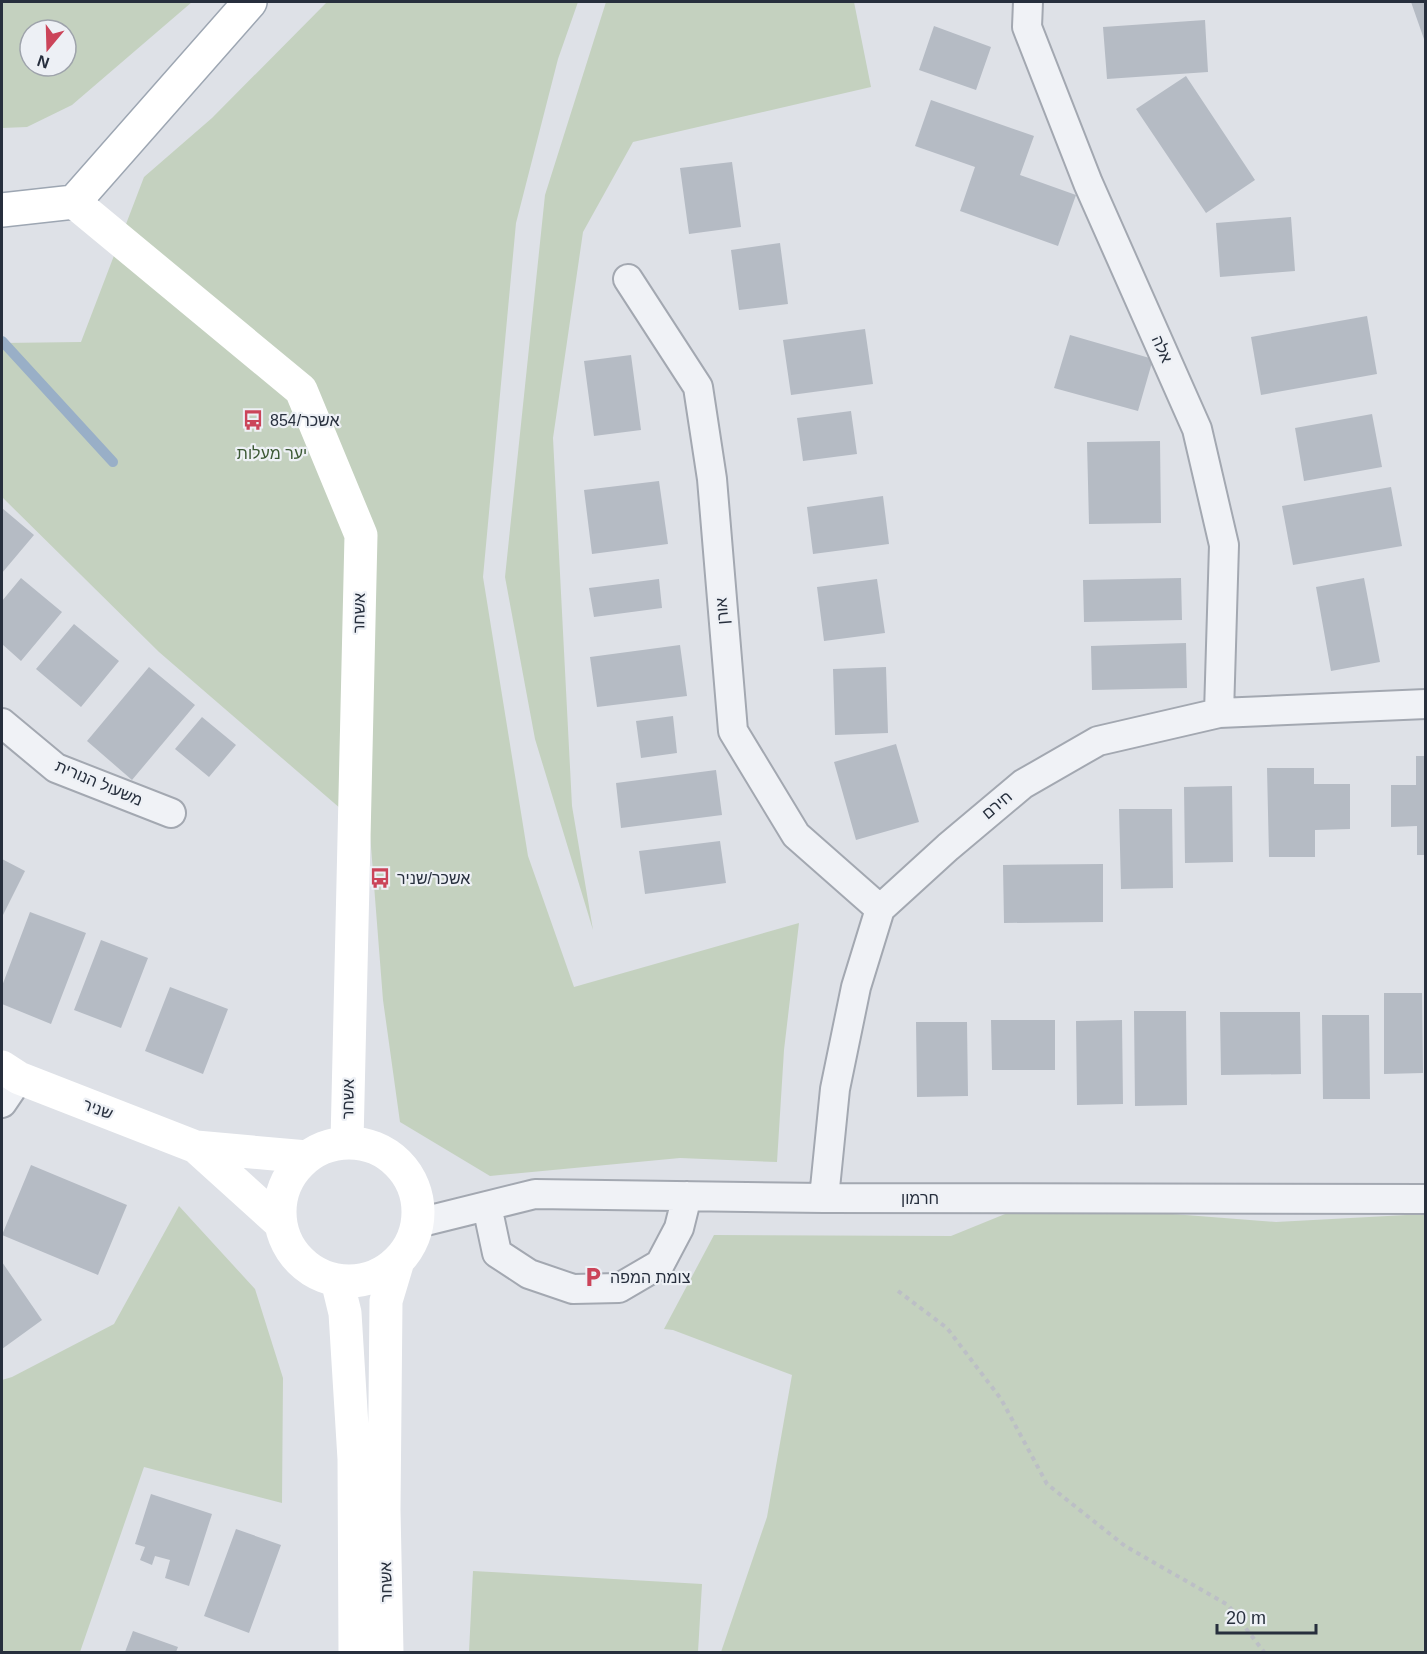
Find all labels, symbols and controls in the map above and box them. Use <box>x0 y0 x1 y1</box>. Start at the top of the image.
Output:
north arrow <box>18 18 78 78</box>
text: N <box>35 52 52 72</box>
street label: אלה <box>1149 333 1175 365</box>
bus stop icon: אשכר/854 <box>241 408 265 432</box>
place label: אשכר/854 <box>270 412 340 429</box>
park label: יער מעלות <box>237 445 307 462</box>
street label: אשחר <box>350 593 368 633</box>
street label: אורן <box>712 597 732 625</box>
street label: משעול הנורית <box>53 757 145 809</box>
street label: חירם <box>979 788 1015 822</box>
bus stop icon: אשכר/שניר <box>368 866 392 890</box>
place label: אשכר/שניר <box>397 870 470 887</box>
street label: אשחר <box>339 1079 357 1119</box>
street label: שניר <box>81 1096 115 1122</box>
street label: חרמון <box>901 1190 939 1207</box>
parking icon: צומת המפה <box>581 1265 605 1289</box>
place label: צומת המפה <box>610 1269 691 1286</box>
street label: אשחר <box>377 1562 395 1602</box>
scale bar <box>1217 1597 1316 1635</box>
text: 20 m <box>1226 1608 1266 1628</box>

